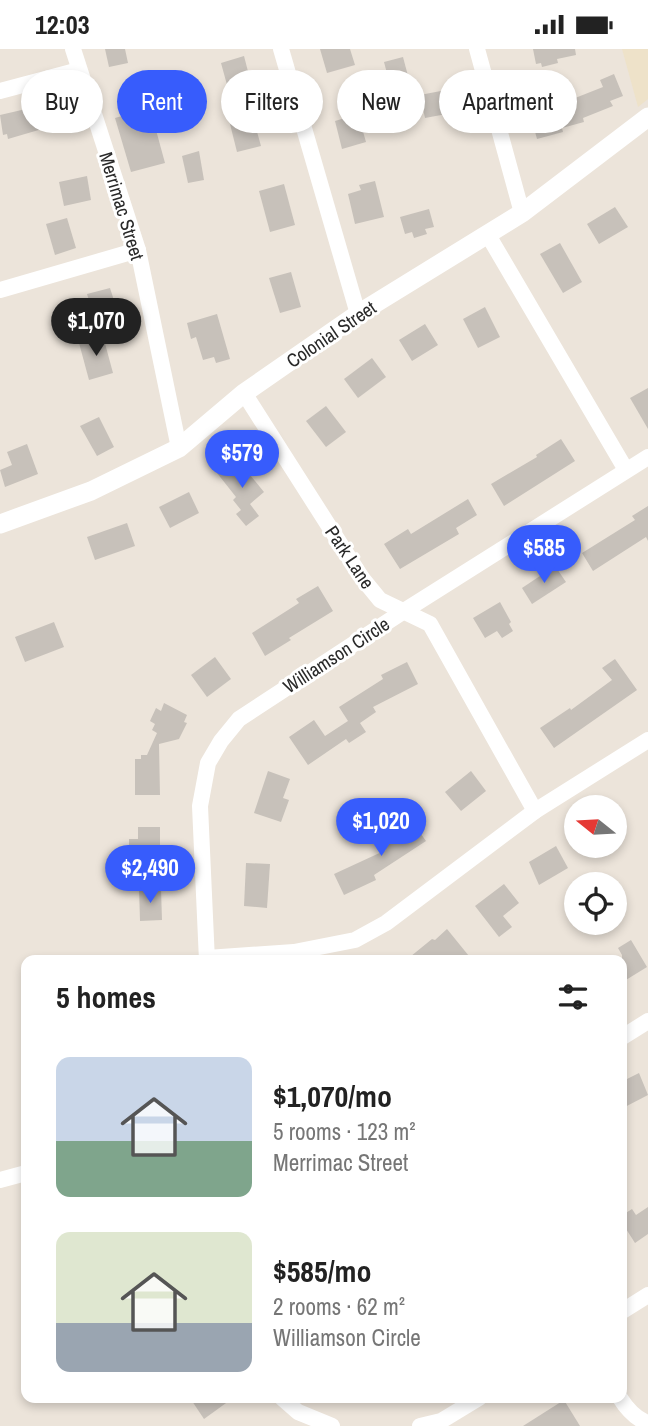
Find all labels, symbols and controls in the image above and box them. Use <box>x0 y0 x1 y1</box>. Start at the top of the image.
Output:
text: 12:03 <box>35 7 90 42</box>
chip: Buy <box>21 70 103 133</box>
chip: Rent <box>117 70 207 133</box>
chip: Filters <box>221 70 323 133</box>
chip: New <box>337 70 425 133</box>
chip: Apartment <box>439 70 577 133</box>
street label: Merrimac Street <box>93 149 151 264</box>
street label: Colonial Street <box>281 294 382 374</box>
pin: $1,070 <box>39 299 153 358</box>
text: $1,070 <box>67 305 125 336</box>
pin: $579 <box>201 431 283 490</box>
text: $579 <box>221 437 263 468</box>
street label: Park Lane <box>319 520 381 594</box>
pin: $585 <box>503 525 585 585</box>
text: $585 <box>523 532 565 563</box>
street label: Williamson Circle <box>278 611 394 699</box>
north arrow <box>564 795 626 857</box>
map controls <box>564 795 627 935</box>
pin: $1,020 <box>324 799 438 858</box>
text: $1,020 <box>352 805 410 836</box>
pin: $2,490 <box>93 845 207 905</box>
text: $2,490 <box>121 852 179 883</box>
button: locate <box>564 872 627 935</box>
text: 5 homes <box>56 977 156 1017</box>
icon: filters <box>554 978 592 1016</box>
text: $1,070/mo <box>273 1076 392 1116</box>
icon: home <box>112 1085 196 1169</box>
text: 5 rooms · 123 m² <box>273 1116 416 1147</box>
text: Merrimac Street <box>273 1147 408 1178</box>
text: $585/mo <box>273 1251 371 1291</box>
icon: home <box>112 1260 196 1344</box>
text: 2 rooms · 62 m² <box>273 1291 405 1322</box>
text: Williamson Circle <box>273 1322 421 1353</box>

